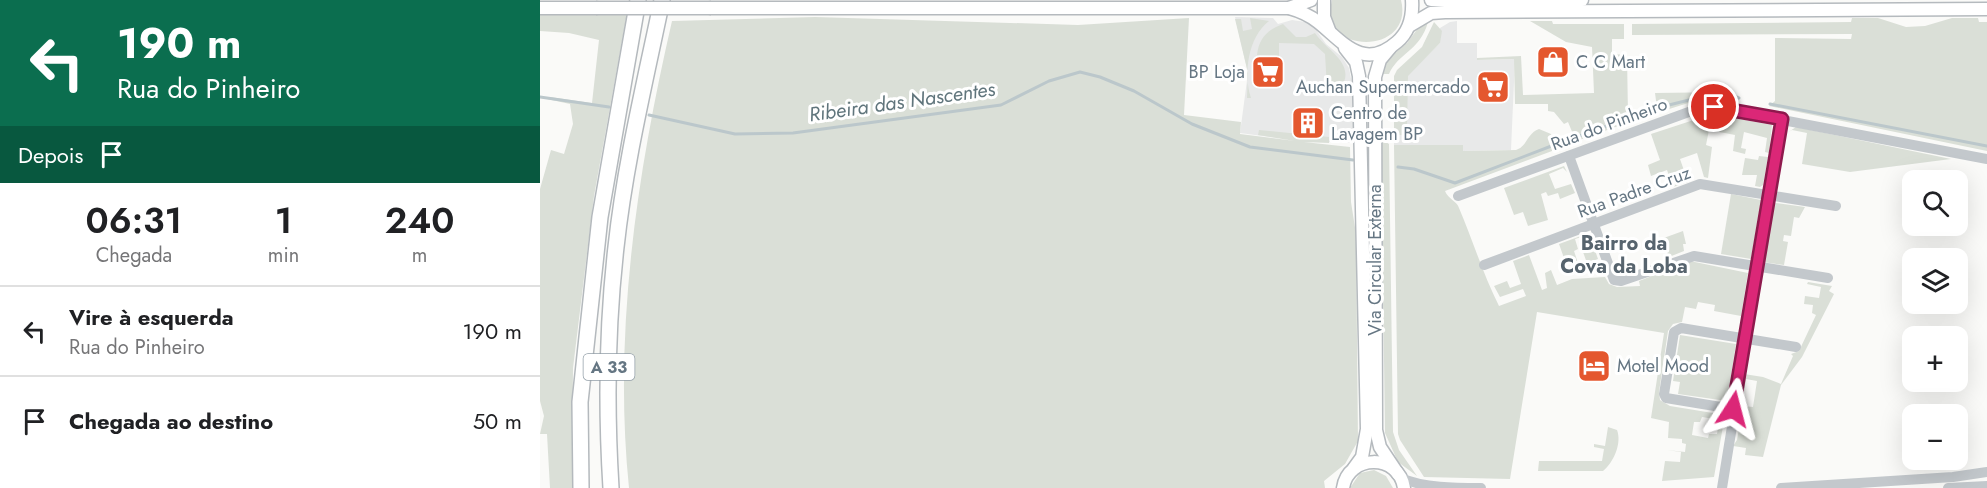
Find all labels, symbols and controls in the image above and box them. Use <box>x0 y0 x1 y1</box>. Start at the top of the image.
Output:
text: 190 m <box>117 13 241 74</box>
icon: left <box>18 24 96 102</box>
shop icon: C C Mart <box>1535 44 1571 80</box>
place label: C C Mart <box>1576 49 1646 75</box>
supermarket icon: BP Loja <box>1250 54 1286 90</box>
place label: BP Loja <box>1189 59 1245 85</box>
text: Rua do Pinheiro <box>117 69 300 108</box>
supermarket icon: Auchan Supermercado <box>1475 69 1511 105</box>
place label: Auchan Supermercado <box>1296 74 1470 100</box>
water label: Ribeira das Nascentes <box>807 75 997 129</box>
pin <box>1688 81 1739 132</box>
icon: arrive <box>1697 90 1730 123</box>
street label: Rua do Pinheiro <box>1547 91 1671 157</box>
place label: Centro de Lavagem BP <box>1331 100 1423 147</box>
building icon: Centro de Lavagem BP <box>1290 105 1326 141</box>
icon: arrive <box>95 138 128 171</box>
text: Depois <box>18 139 83 171</box>
street label: Rua Padre Cruz <box>1574 159 1695 225</box>
map controls <box>1902 170 1968 470</box>
button: search <box>1902 170 1968 236</box>
street label: Via Circular Externa <box>1362 184 1388 336</box>
text: 06:31 <box>86 194 182 246</box>
text: 1 <box>275 194 292 246</box>
text: 240 <box>385 194 454 246</box>
district label: Bairro da Cova da Loba <box>1560 229 1688 281</box>
text: Chegada <box>96 241 172 270</box>
text: min <box>268 241 299 270</box>
text: m <box>412 241 427 270</box>
button: layers <box>1902 248 1968 314</box>
text: Vire à esquerda <box>69 301 234 333</box>
icon: left <box>18 315 51 348</box>
text: 190 m <box>462 315 522 347</box>
button: + <box>1902 326 1968 392</box>
text: Rua do Pinheiro <box>69 333 205 362</box>
hotel icon: Motel Mood <box>1576 348 1612 384</box>
place label: Motel Mood <box>1617 353 1709 379</box>
road number: A 33 <box>584 354 634 380</box>
position arrow <box>1701 377 1765 441</box>
button: − <box>1902 404 1968 470</box>
icon: arrive <box>18 405 51 438</box>
text: Chegada ao destino <box>69 405 273 437</box>
text: 50 m <box>473 405 522 437</box>

